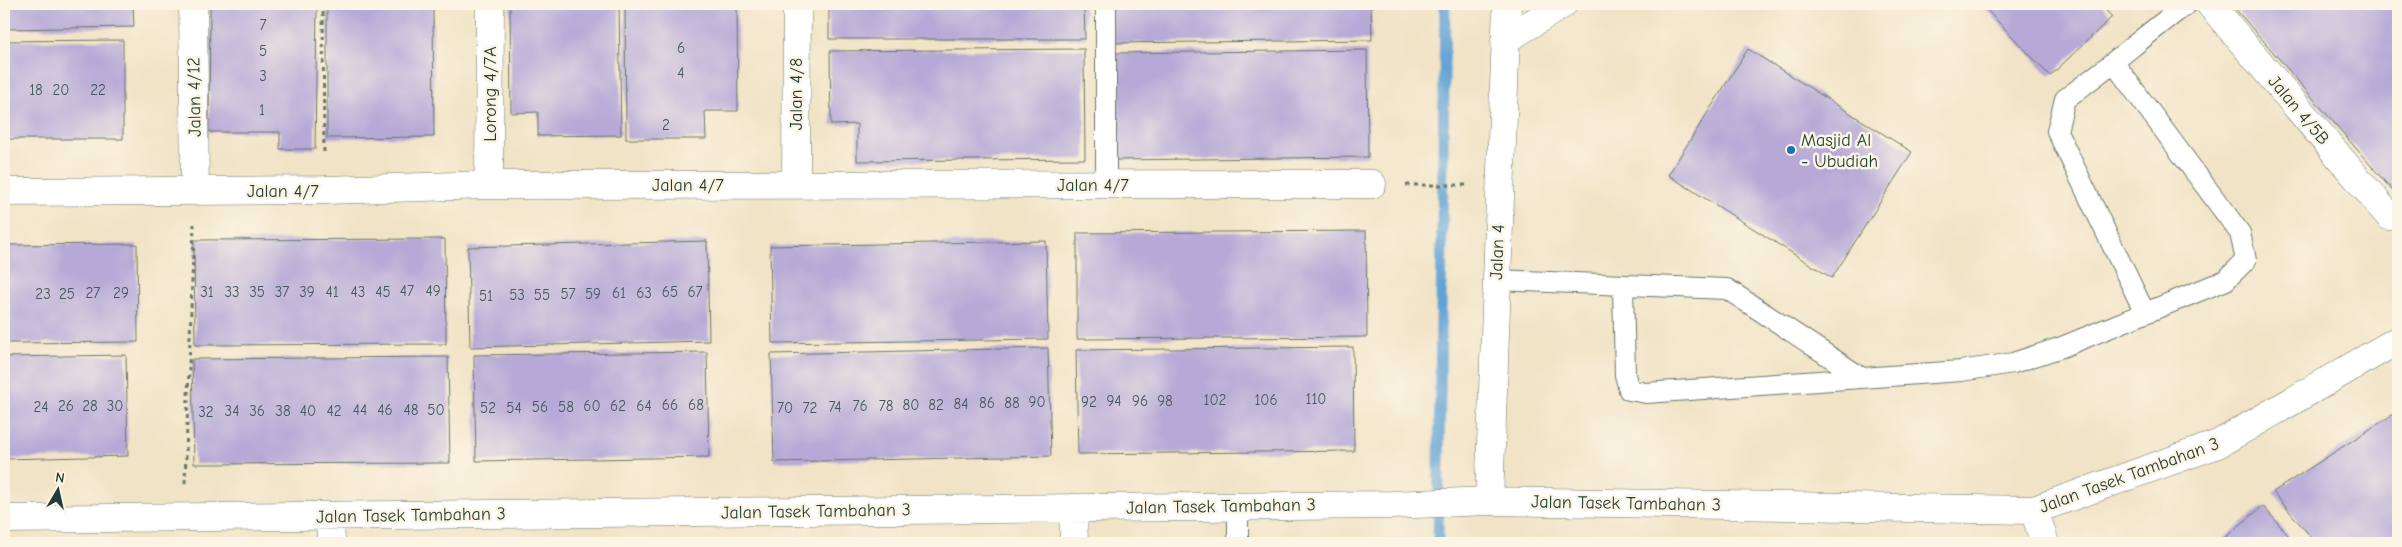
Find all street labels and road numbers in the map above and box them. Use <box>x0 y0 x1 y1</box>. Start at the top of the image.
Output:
street label: Lorong 4/7A <box>480 46 501 142</box>
street label: Jalan 4/12 <box>183 57 206 137</box>
street label: Jalan 4/8 <box>786 58 807 130</box>
street label: Jalan 4/5B <box>2264 71 2334 149</box>
street label: Jalan 4/7 <box>652 175 724 196</box>
street label: Jalan 4/7 <box>1057 175 1129 196</box>
street label: Jalan 4/7 <box>247 181 319 202</box>
street label: Jalan 4 <box>1486 224 1509 280</box>
street label: Jalan Tasek Tambahan 3 <box>2036 433 2222 518</box>
street label: Jalan Tasek Tambahan 3 <box>1531 491 1721 516</box>
street label: Jalan Tasek Tambahan 3 <box>1126 494 1316 519</box>
street label: Jalan Tasek Tambahan 3 <box>721 499 911 524</box>
street label: Jalan Tasek Tambahan 3 <box>316 503 506 528</box>

